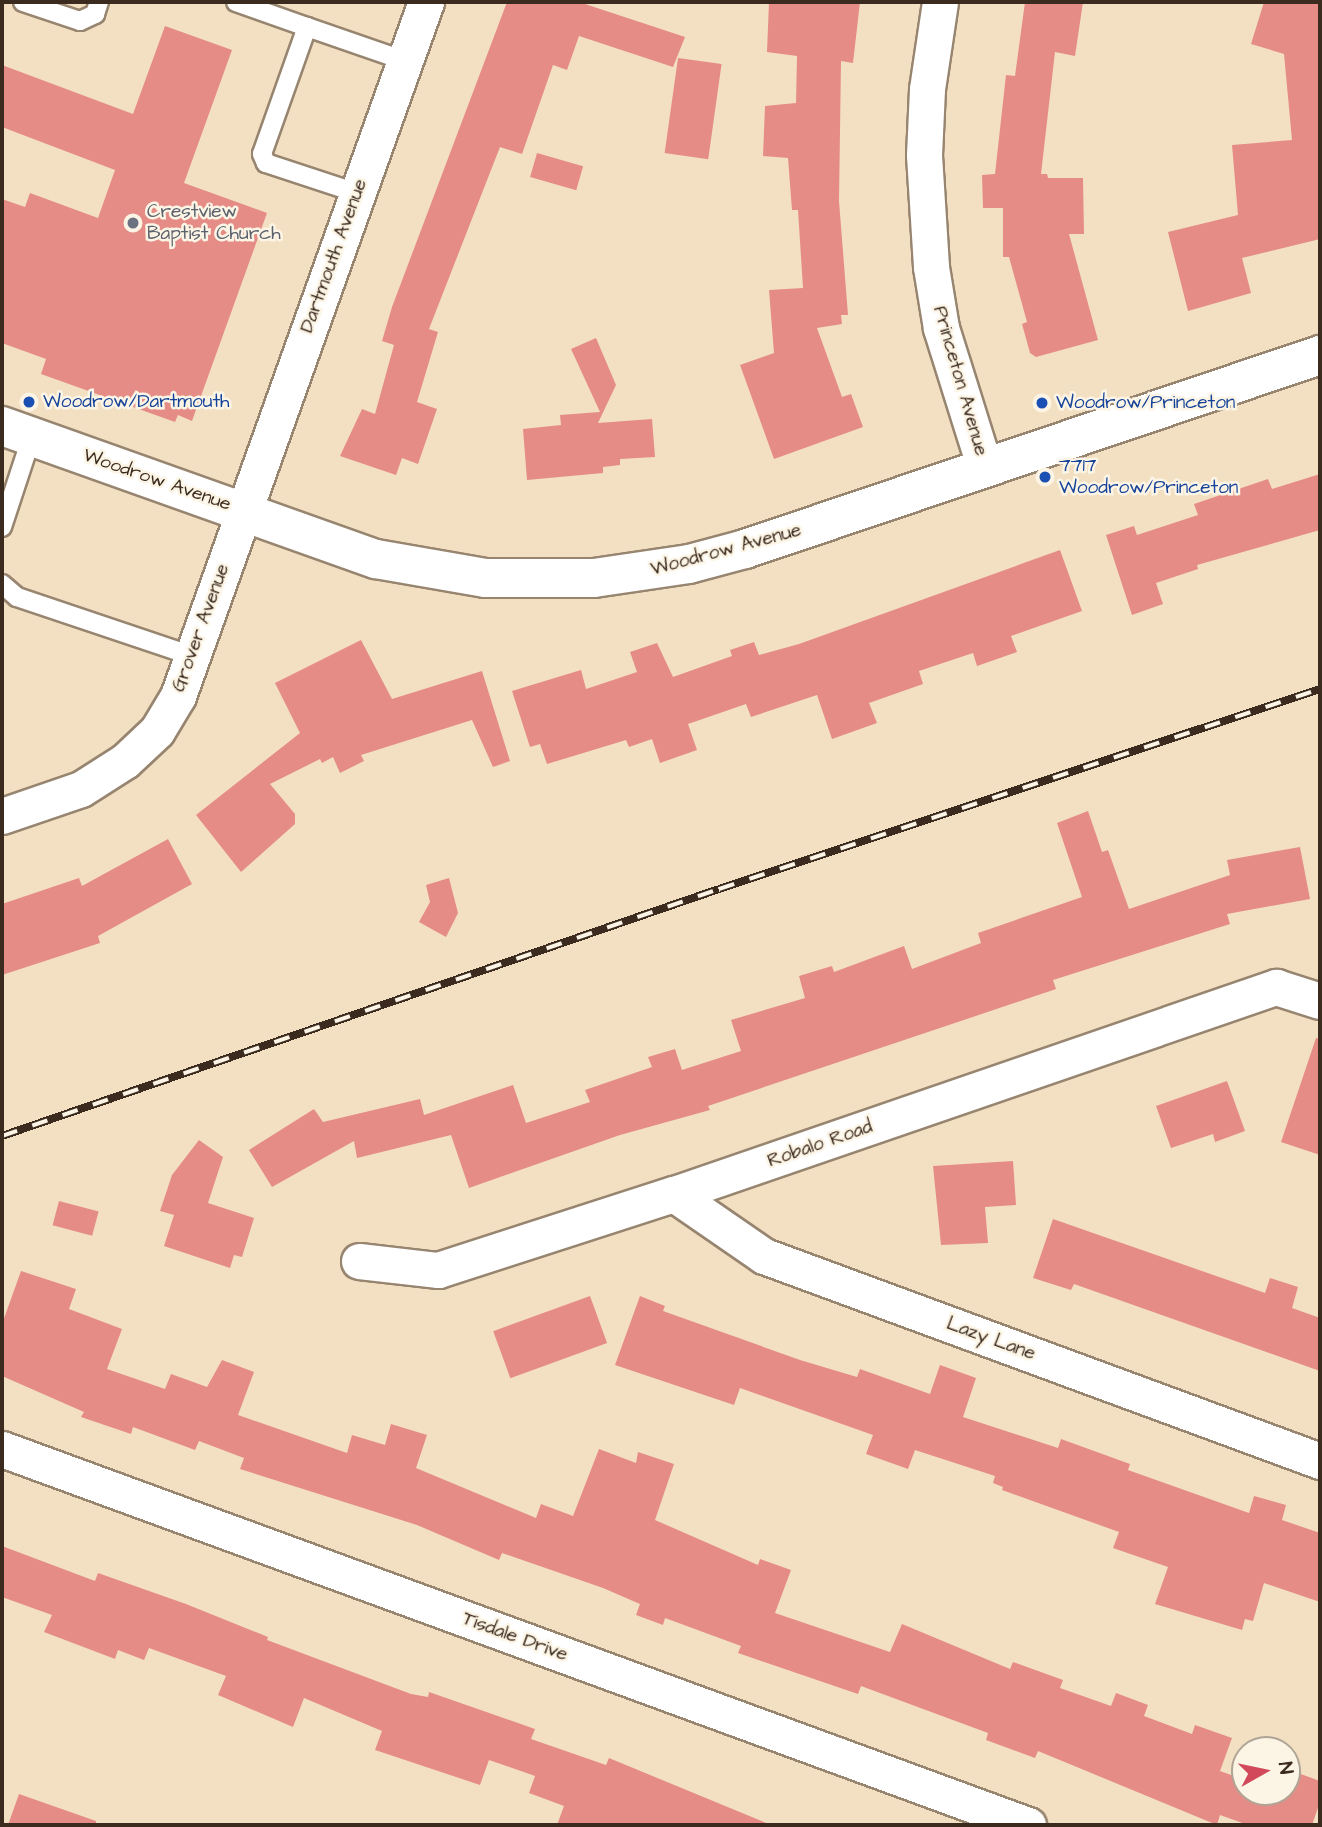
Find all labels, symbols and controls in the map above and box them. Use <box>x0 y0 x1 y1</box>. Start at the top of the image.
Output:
street label: Dartmouth Avenue <box>296 176 372 336</box>
place label: Crestview Baptist Church <box>147 201 281 245</box>
marker: Crestview Baptist Church <box>125 215 141 231</box>
street label: Princeton Avenue <box>928 304 992 458</box>
place label: Woodrow/Dartmouth <box>43 391 230 413</box>
place label: Woodrow/Princeton <box>1056 392 1235 414</box>
marker: Woodrow/Dartmouth <box>21 394 37 410</box>
marker: Woodrow/Princeton <box>1034 395 1050 411</box>
street label: Woodrow Avenue <box>80 444 234 516</box>
place label: 7717 Woodrow/Princeton <box>1059 455 1238 499</box>
marker: 7717 Woodrow/Princeton <box>1037 469 1053 485</box>
street label: Woodrow Avenue <box>648 519 804 581</box>
street label: Grover Avenue <box>167 561 235 695</box>
street label: Robalo Road <box>765 1115 875 1173</box>
street label: Lazy Lane <box>943 1312 1039 1366</box>
street label: Tisdale Drive <box>459 1607 571 1667</box>
north arrow <box>1231 1736 1301 1806</box>
text: N <box>1271 1760 1300 1776</box>

